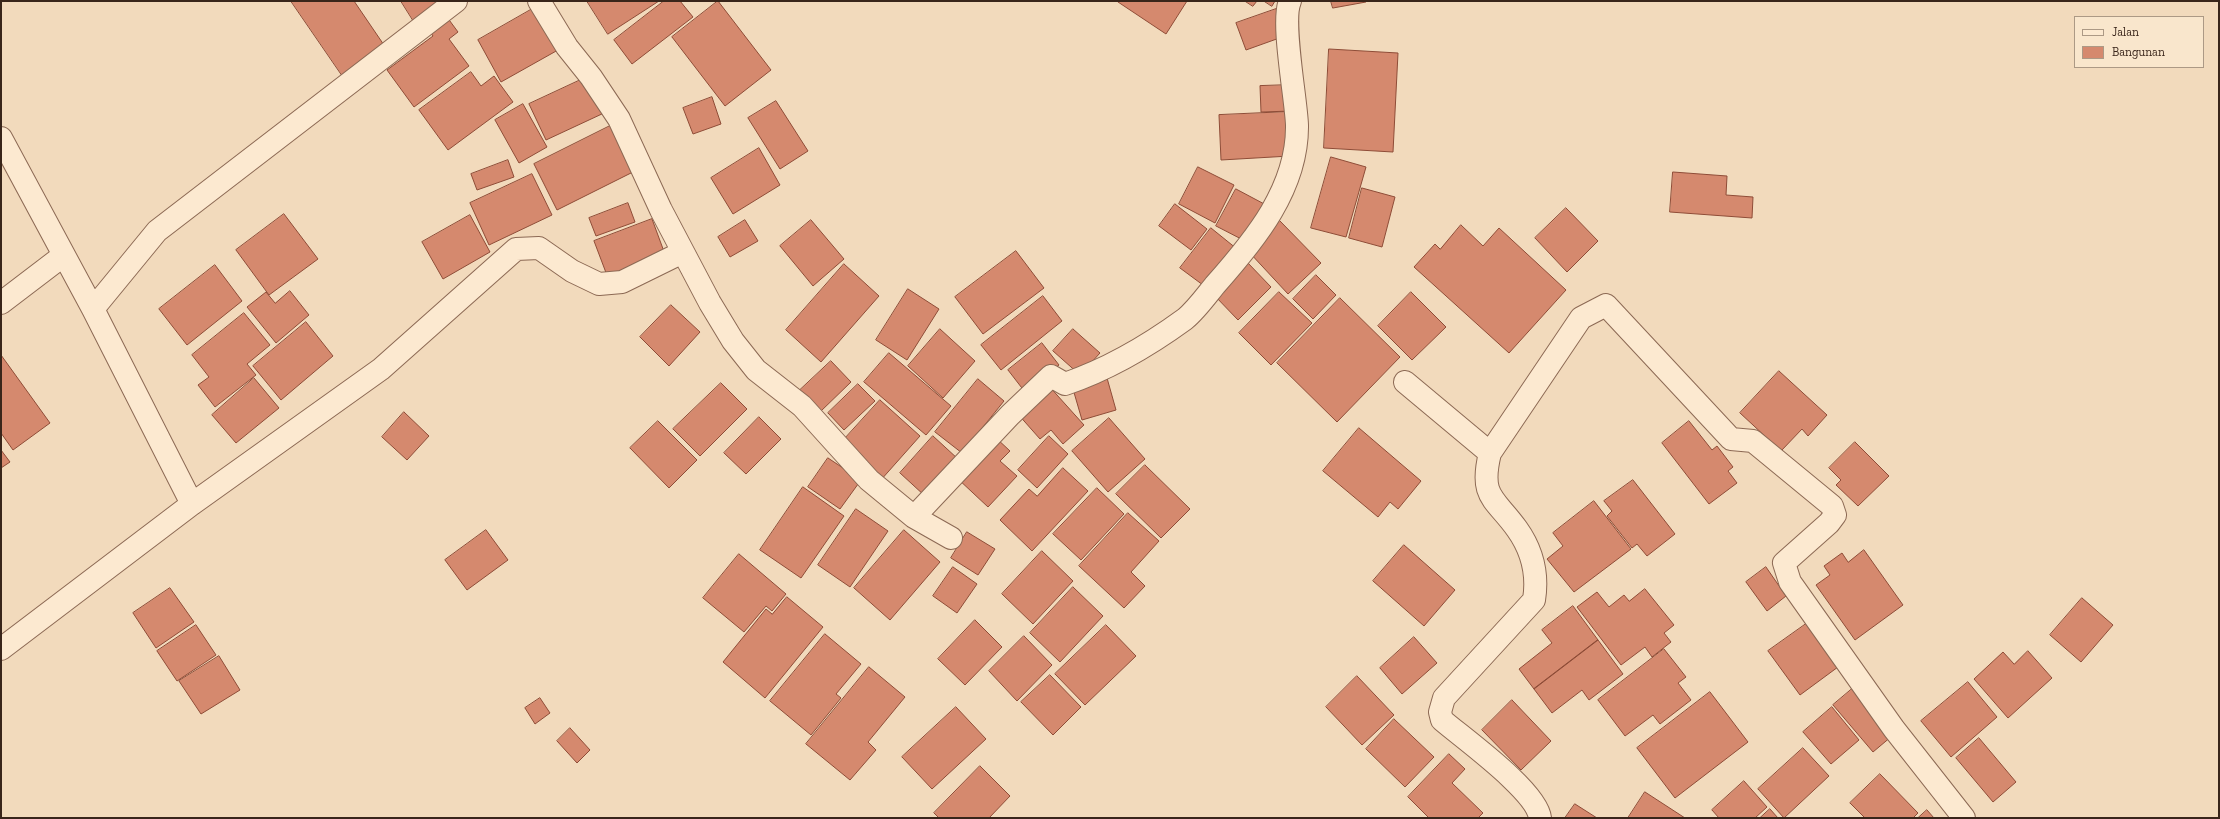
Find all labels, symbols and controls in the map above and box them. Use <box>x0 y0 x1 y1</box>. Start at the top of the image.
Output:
legend <box>2074 16 2204 68</box>
text: Jalan <box>2112 25 2139 39</box>
text: Bangunan <box>2112 45 2165 59</box>

